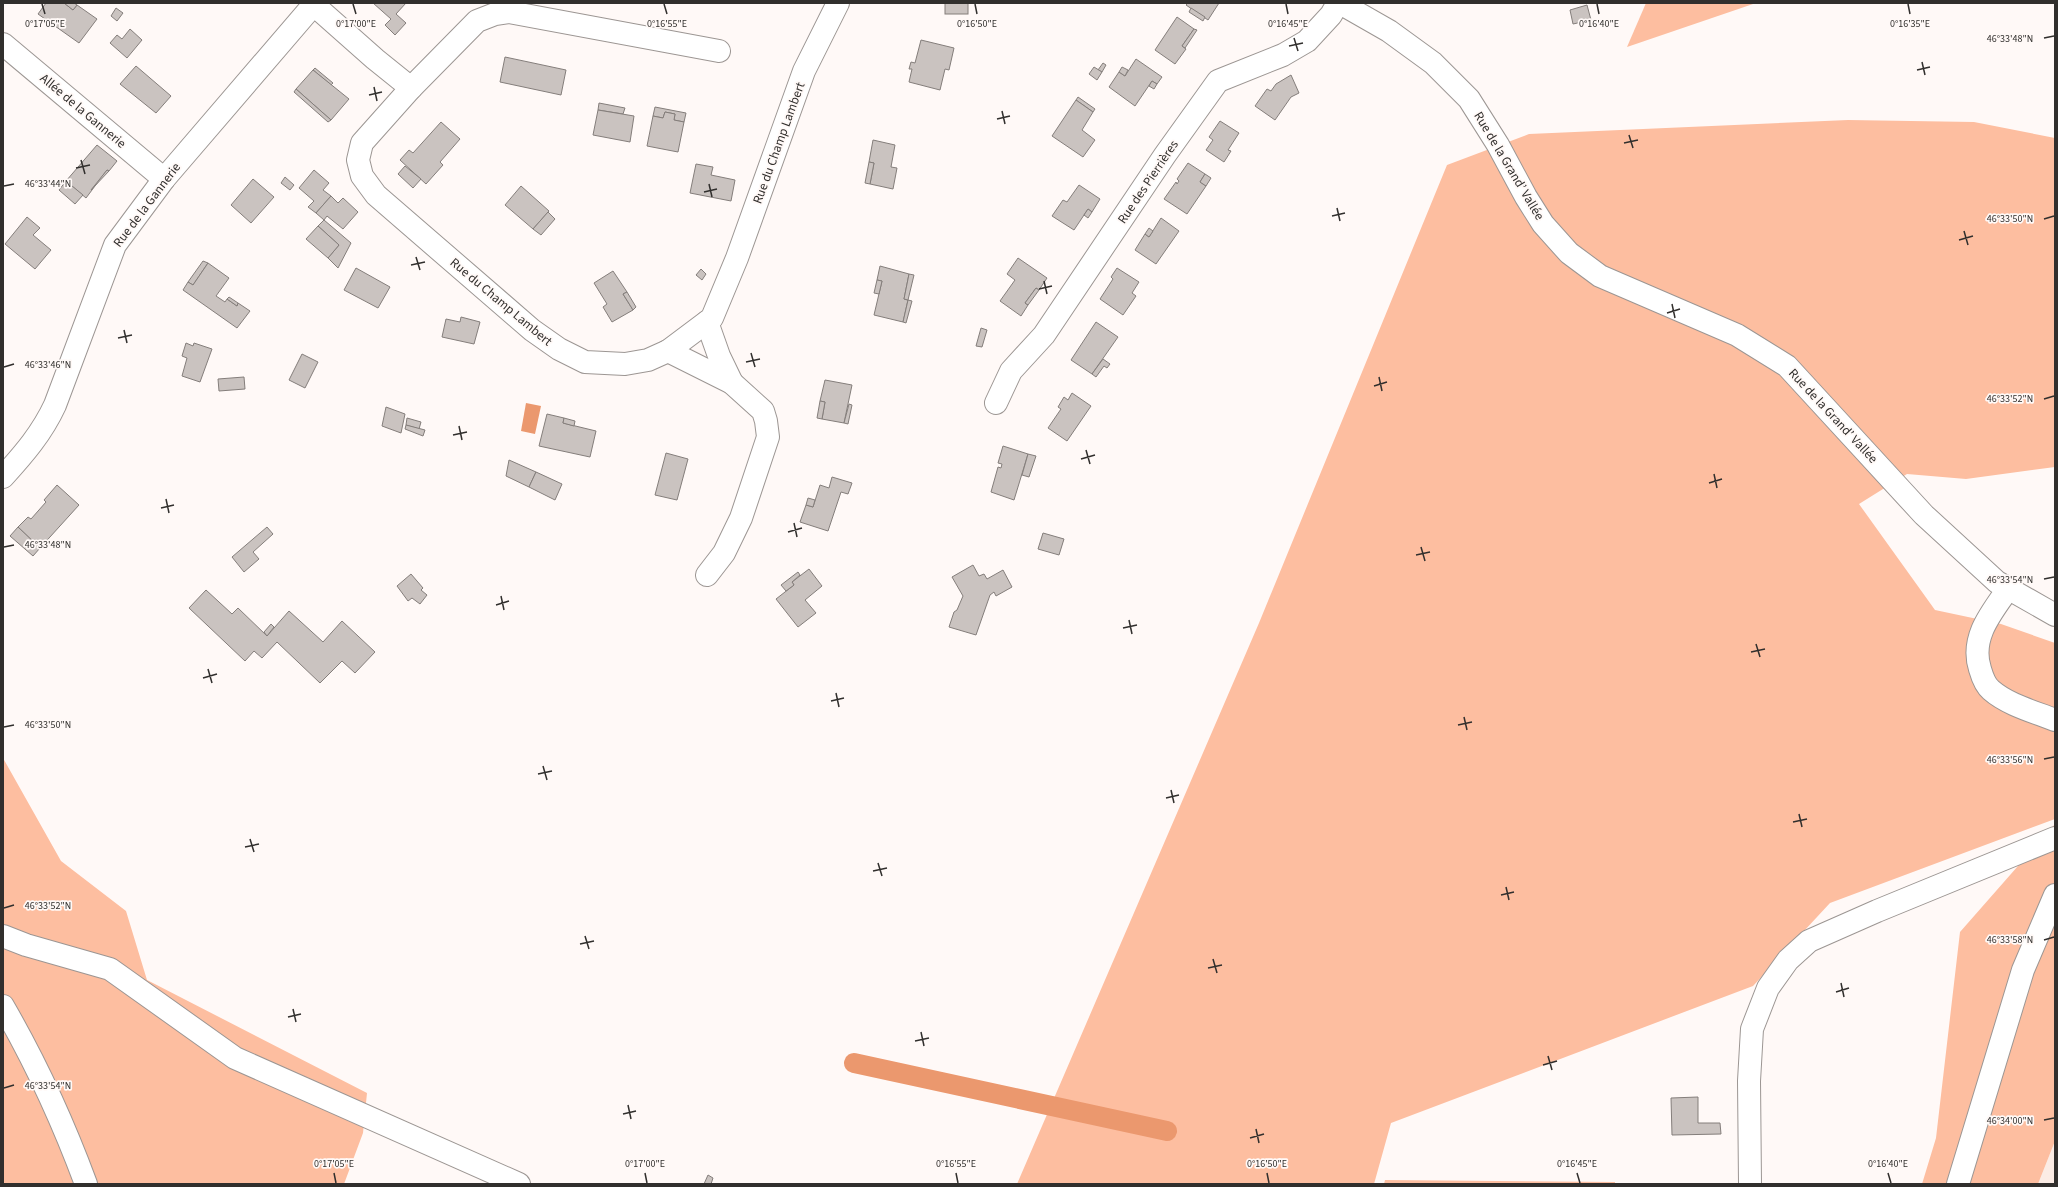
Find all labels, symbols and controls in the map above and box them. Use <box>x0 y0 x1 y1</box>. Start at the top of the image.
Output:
text: 0°17'05"E <box>25 17 65 31</box>
text: 0°17'00"E <box>336 17 376 31</box>
text: 0°16'55"E <box>647 17 687 31</box>
text: 0°16'50"E <box>957 17 997 31</box>
text: 0°16'45"E <box>1268 17 1308 31</box>
text: 0°16'40"E <box>1579 17 1619 31</box>
text: 0°16'35"E <box>1890 17 1930 31</box>
text: 46°33'48"N <box>1987 32 2033 46</box>
street label: Allée de la Gannerie <box>36 70 130 152</box>
street label: Rue du Champ Lambert <box>749 79 810 206</box>
street label: Rue de la Grand’ Vallée <box>1469 108 1549 224</box>
street label: Rue des Pierrières <box>1113 136 1183 227</box>
street label: Rue de la Gannerie <box>109 159 185 251</box>
text: 46°33'44"N <box>25 177 71 191</box>
text: 46°33'50"N <box>1987 212 2033 226</box>
street label: Rue du Champ Lambert <box>446 254 556 350</box>
text: 46°33'46"N <box>25 358 71 372</box>
street label: Rue de la Grand’ Vallée <box>1784 365 1882 467</box>
text: 46°33'52"N <box>1987 392 2033 406</box>
text: 46°33'48"N <box>25 538 71 552</box>
text: 46°33'54"N <box>1987 573 2033 587</box>
text: 46°33'50"N <box>25 718 71 732</box>
text: 46°33'56"N <box>1987 753 2033 767</box>
text: 46°33'52"N <box>25 899 71 913</box>
text: 46°33'58"N <box>1987 933 2033 947</box>
text: 46°33'54"N <box>25 1079 71 1093</box>
text: 46°34'00"N <box>1987 1114 2033 1128</box>
text: 0°17'05"E <box>314 1157 354 1171</box>
text: 0°17'00"E <box>625 1157 665 1171</box>
text: 0°16'55"E <box>936 1157 976 1171</box>
text: 0°16'50"E <box>1247 1157 1287 1171</box>
text: 0°16'45"E <box>1557 1157 1597 1171</box>
text: 0°16'40"E <box>1868 1157 1908 1171</box>

